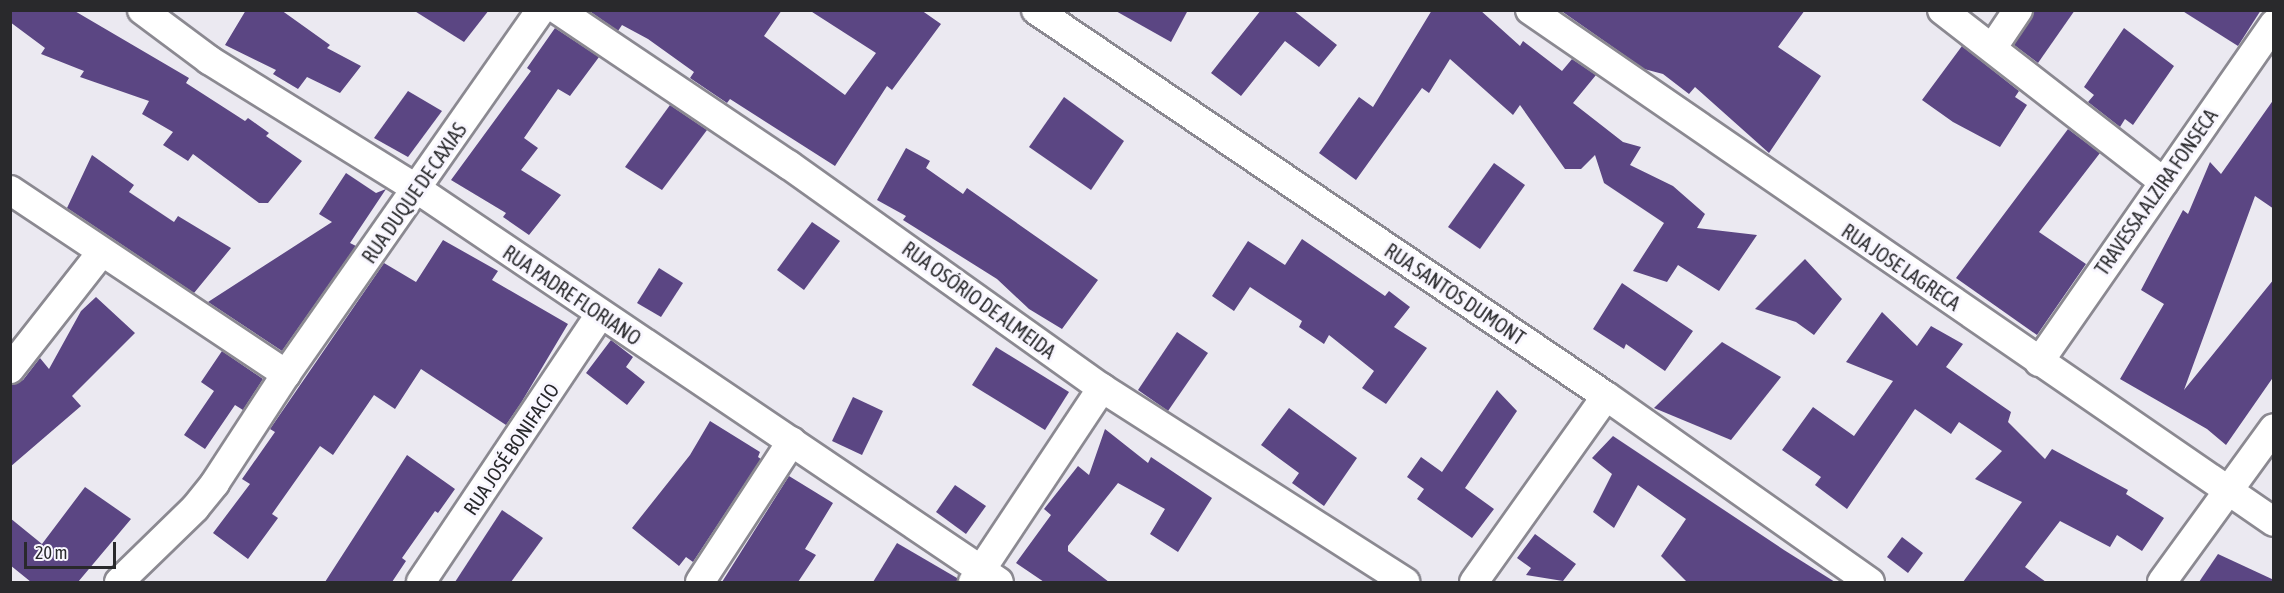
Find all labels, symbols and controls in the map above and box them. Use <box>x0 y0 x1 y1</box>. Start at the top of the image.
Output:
street label: TRAVESSA ALZIRA FONSECA <box>2090 104 2222 280</box>
street label: RUA DUQUE DE CAXIAS <box>357 118 471 268</box>
street label: RUA JOSE LAGRECA <box>1837 219 1965 315</box>
street label: RUA OSÓRIO DE ALMEIDA <box>898 236 1060 364</box>
street label: RUA SANTOS DUMONT <box>1380 238 1530 350</box>
street label: RUA PADRE FLORIANO <box>499 240 645 350</box>
street label: RUA JOSÉ BONIFACIO <box>458 379 564 519</box>
scale bar <box>27 530 118 568</box>
text: 20 m <box>35 542 67 563</box>

